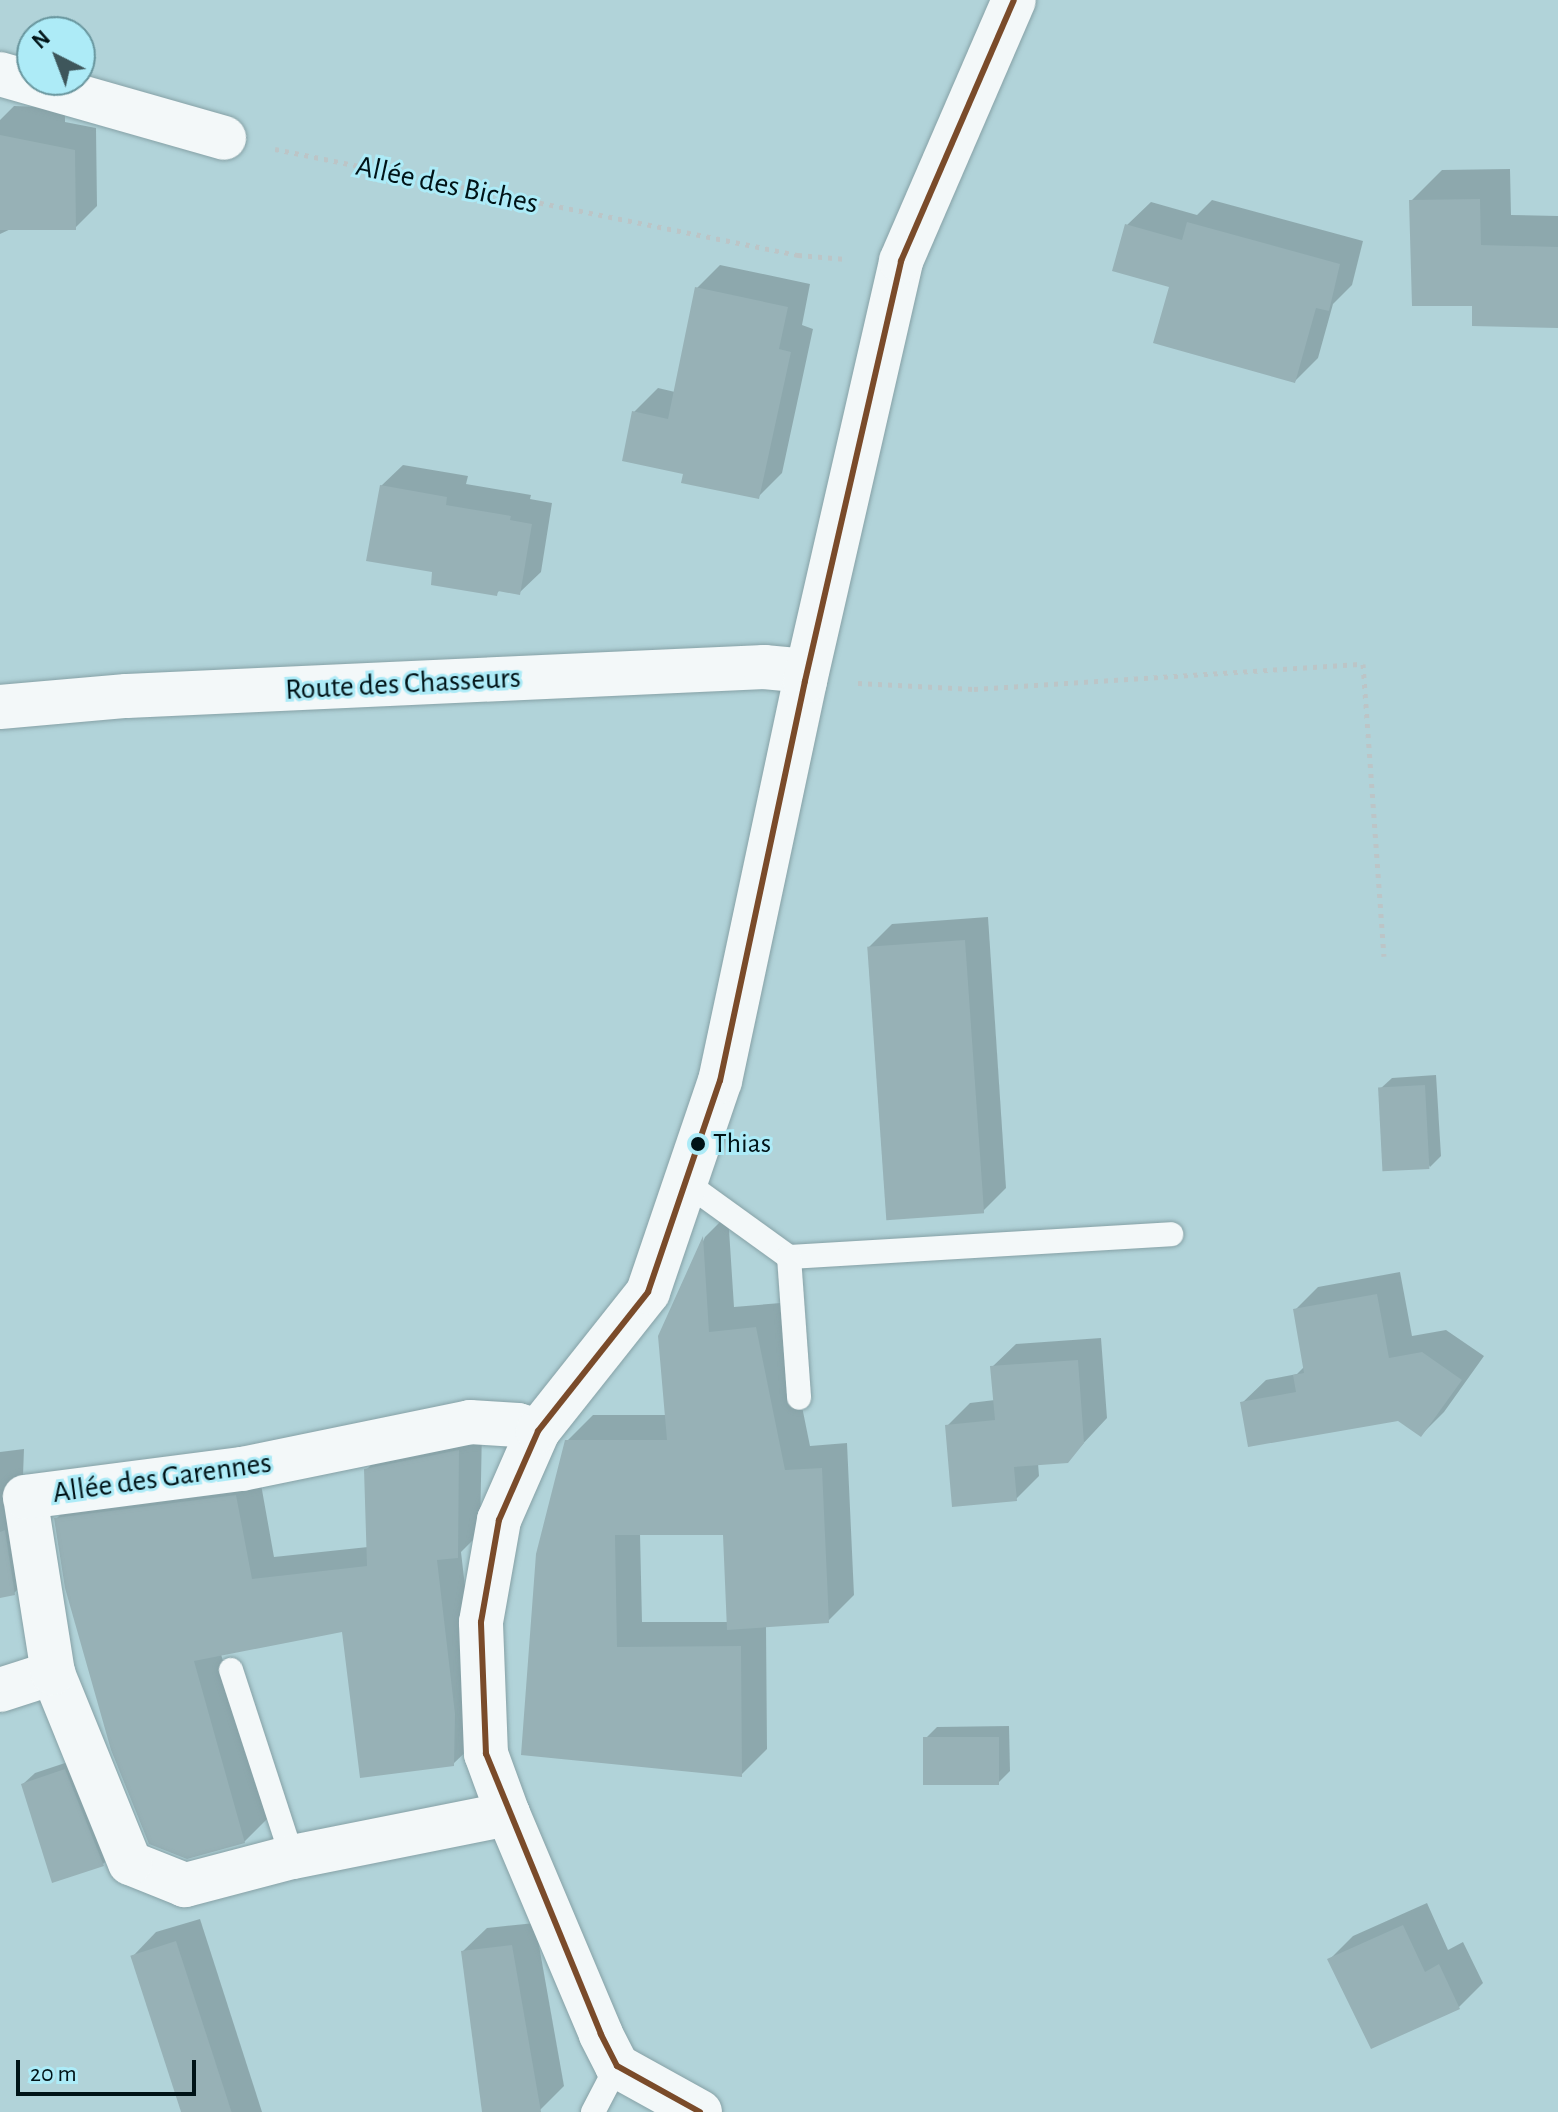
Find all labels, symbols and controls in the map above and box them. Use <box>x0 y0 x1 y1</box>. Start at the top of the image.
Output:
north arrow <box>16 16 96 96</box>
text: N <box>28 26 54 53</box>
street label: Allée des Biches <box>352 148 542 222</box>
street label: Route des Chasseurs <box>284 660 522 708</box>
place label: Thias <box>713 1127 771 1161</box>
marker: Thias <box>690 1136 706 1152</box>
street label: Allée des Garennes <box>50 1445 274 1511</box>
scale bar <box>20 2044 200 2094</box>
text: 20 m <box>30 2062 77 2086</box>

